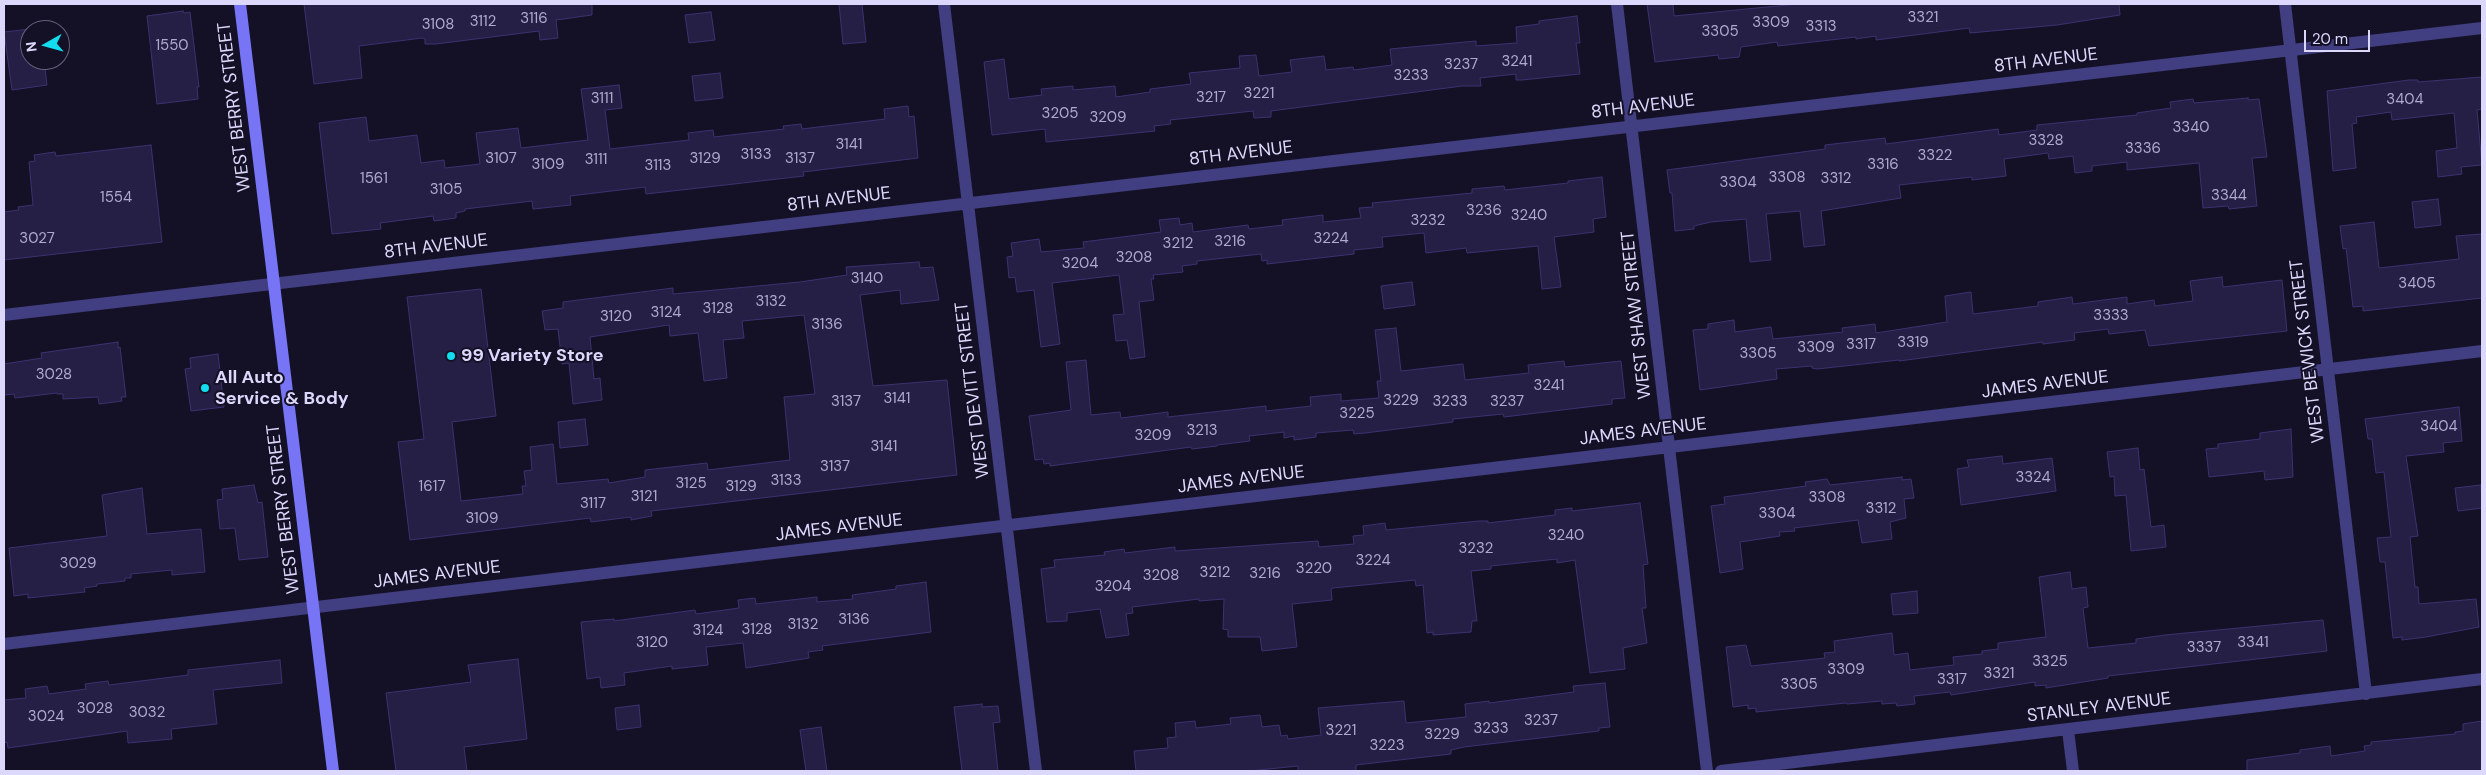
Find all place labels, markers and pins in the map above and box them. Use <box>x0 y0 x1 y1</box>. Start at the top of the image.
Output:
place label: 99 Variety Store <box>461 345 604 367</box>
marker: 99 Variety Store <box>445 350 457 362</box>
place label: All Auto Service & Body <box>215 367 349 409</box>
marker: All Auto Service & Body <box>199 382 211 394</box>

